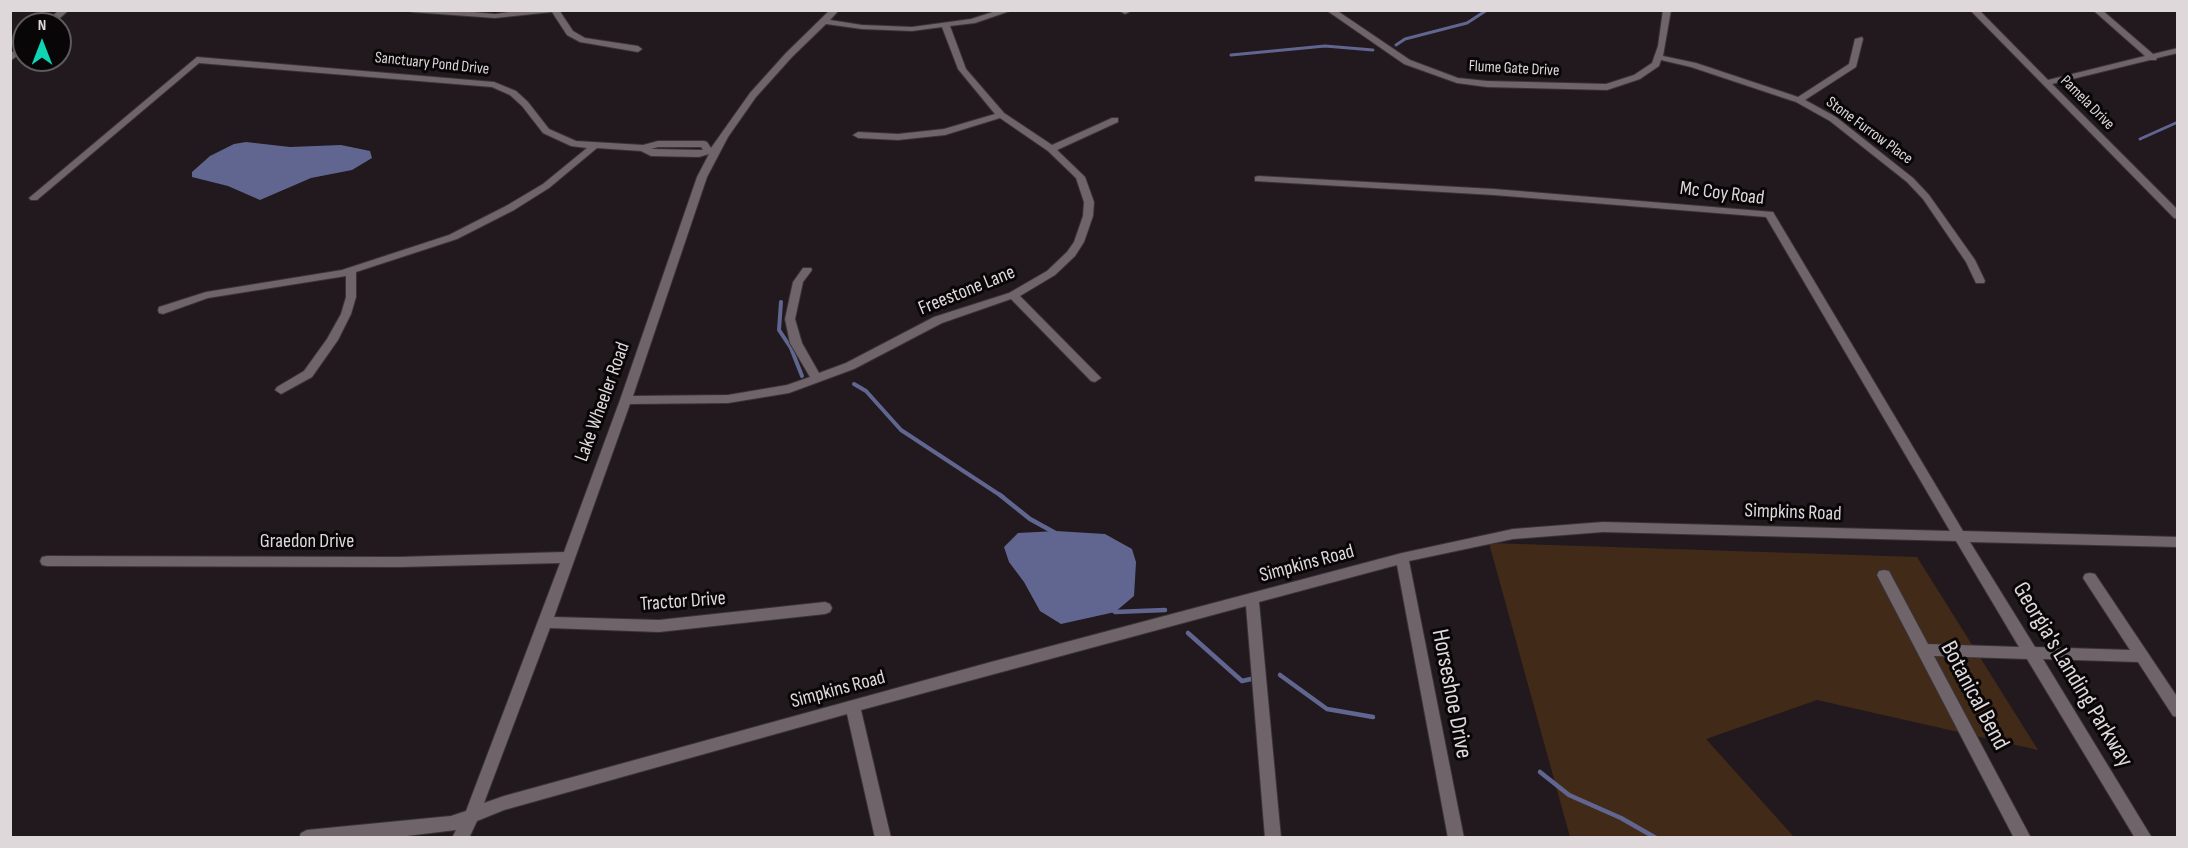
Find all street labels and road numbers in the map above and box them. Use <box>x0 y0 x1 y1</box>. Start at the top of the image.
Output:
street label: Sanctuary Pond Drive <box>374 48 490 80</box>
street label: Flume Gate Drive <box>1468 57 1560 81</box>
street label: Pamela Drive <box>2056 72 2118 134</box>
street label: Stone Furrow Place <box>1822 93 1916 169</box>
street label: Mc Coy Road <box>1678 177 1766 211</box>
street label: Freestone Lane <box>915 261 1019 321</box>
street label: Lake Wheeler Road <box>570 339 636 465</box>
street label: Simpkins Road <box>1744 499 1842 527</box>
street label: Graedon Drive <box>260 530 354 554</box>
street label: Simpkins Road <box>1257 540 1357 588</box>
street label: Georgia's Landing Parkway <box>2005 577 2139 773</box>
street label: Tractor Drive <box>639 587 727 617</box>
street label: Horseshoe Drive <box>1424 627 1478 761</box>
street label: Botanical Bend <box>1933 637 2015 755</box>
street label: Simpkins Road <box>788 666 888 714</box>

